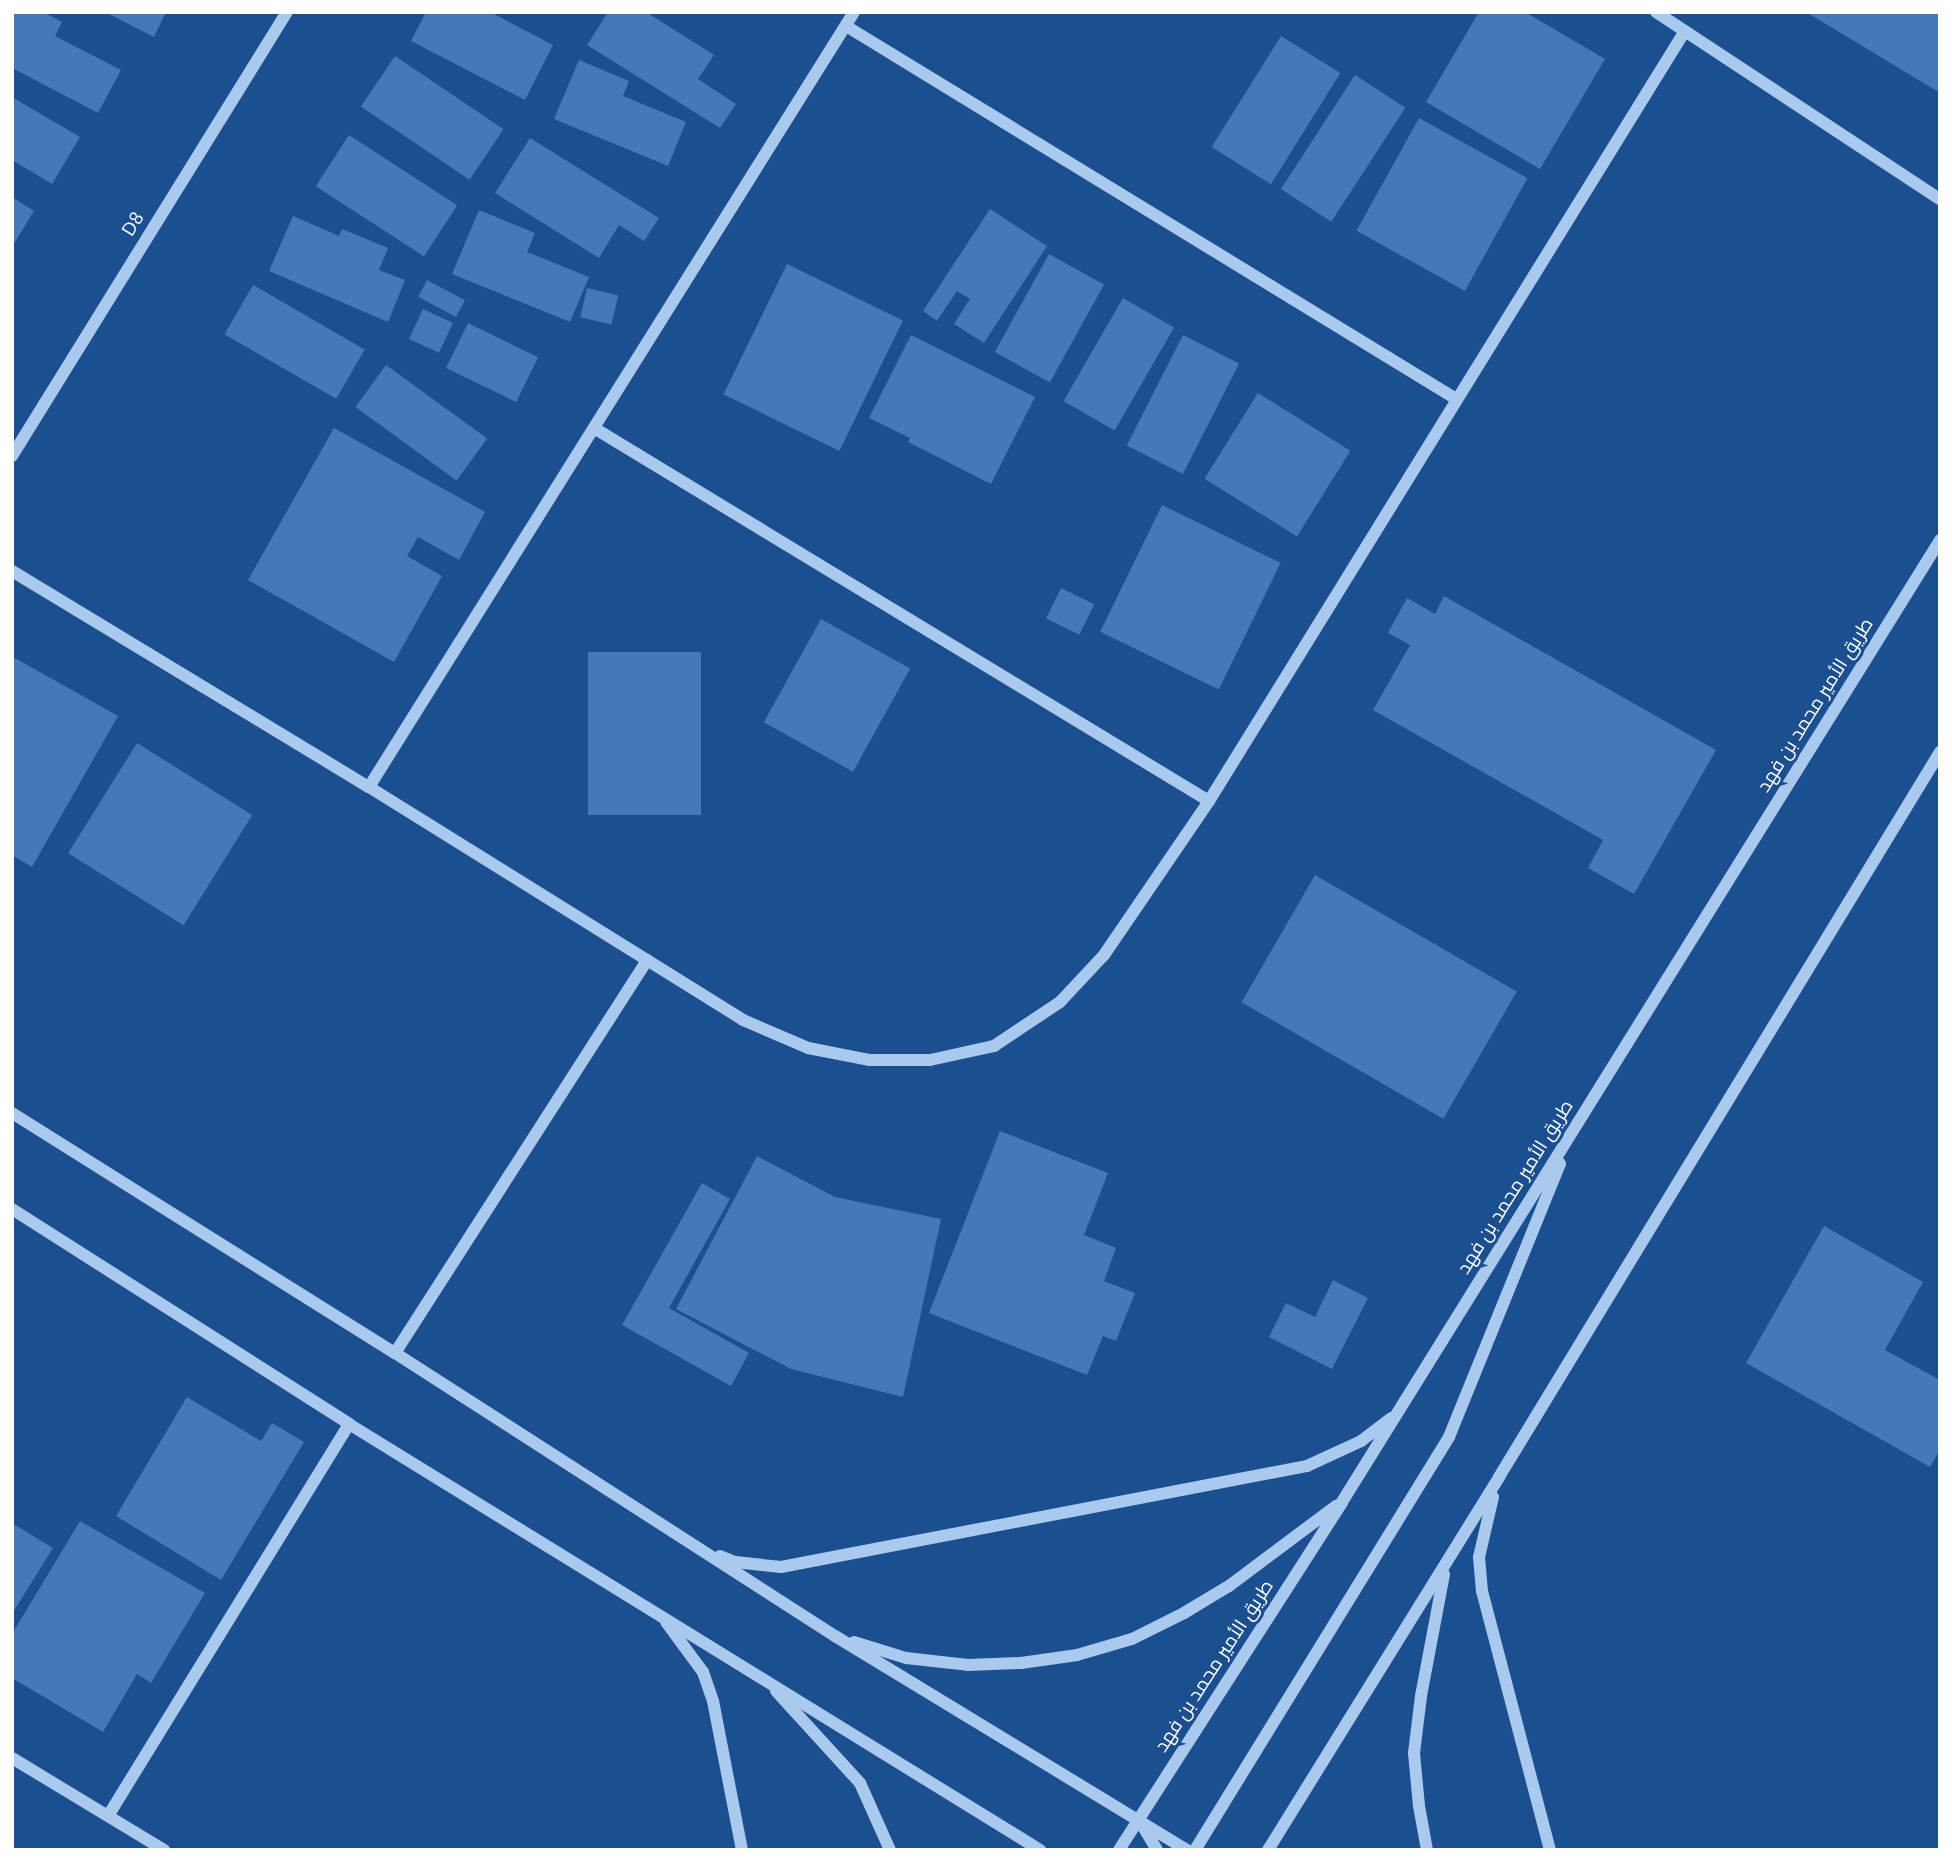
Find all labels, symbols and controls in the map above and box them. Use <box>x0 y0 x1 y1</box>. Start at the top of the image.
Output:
street label: D8 <box>117 208 149 240</box>
street label: طريق الأمير محمد بن فهد <box>1752 614 1878 796</box>
street label: طريق الأمير محمد بن فهد <box>1452 1096 1578 1278</box>
street label: طريق الأمير محمد بن فهد <box>1150 1576 1278 1756</box>

